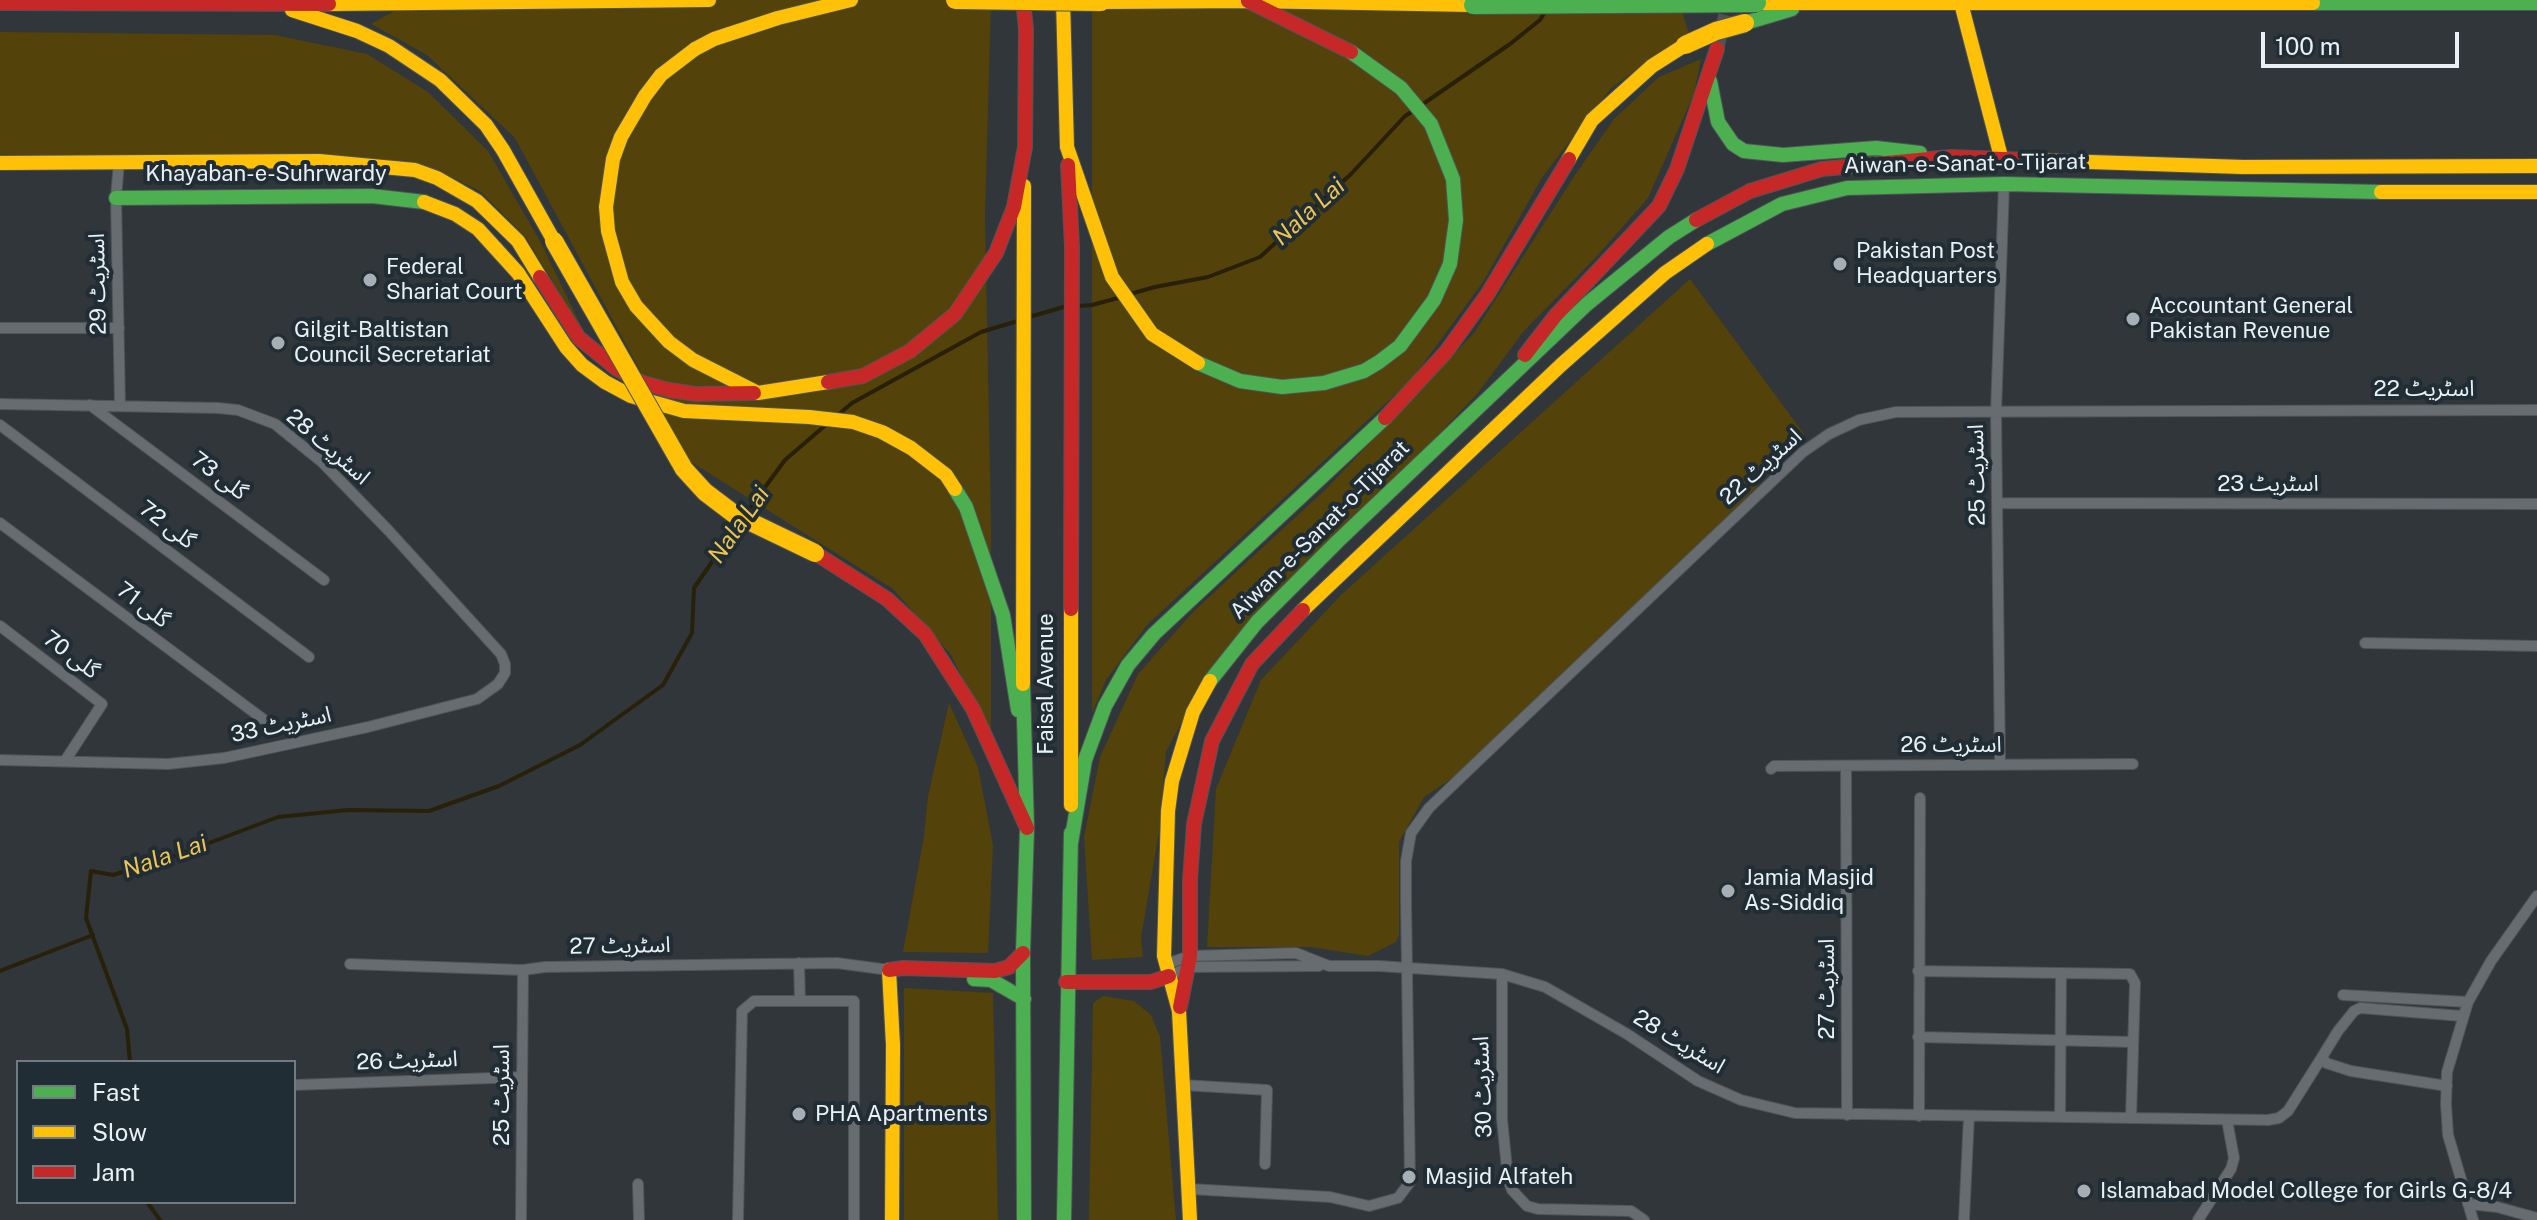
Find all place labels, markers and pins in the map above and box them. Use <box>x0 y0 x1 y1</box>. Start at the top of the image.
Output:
place label: Pakistan Post Headquarters <box>1856 238 1997 290</box>
place label: Federal Shariat Court <box>386 254 522 306</box>
marker: Pakistan Post Headquarters <box>1831 255 1849 273</box>
marker: Federal Shariat Court <box>361 271 379 289</box>
place label: Accountant General Pakistan Revenue <box>2149 293 2353 344</box>
marker: Accountant General Pakistan Revenue <box>2124 310 2142 328</box>
place label: Gilgit-Baltistan Council Secretariat <box>294 317 491 368</box>
marker: Gilgit-Baltistan Council Secretariat <box>269 334 287 352</box>
place label: Jamia Masjid As-Siddiq <box>1744 865 1874 916</box>
marker: Jamia Masjid As-Siddiq <box>1719 882 1737 900</box>
place label: PHA Apartments <box>815 1101 988 1127</box>
marker: PHA Apartments <box>790 1105 808 1123</box>
place label: Masjid Alfateh <box>1425 1164 1573 1190</box>
marker: Masjid Alfateh <box>1400 1168 1418 1186</box>
place label: Islamabad Model College for Girls G-8/4 <box>2100 1178 2512 1204</box>
marker: Islamabad Model College for Girls G-8/4 <box>2075 1182 2093 1200</box>

